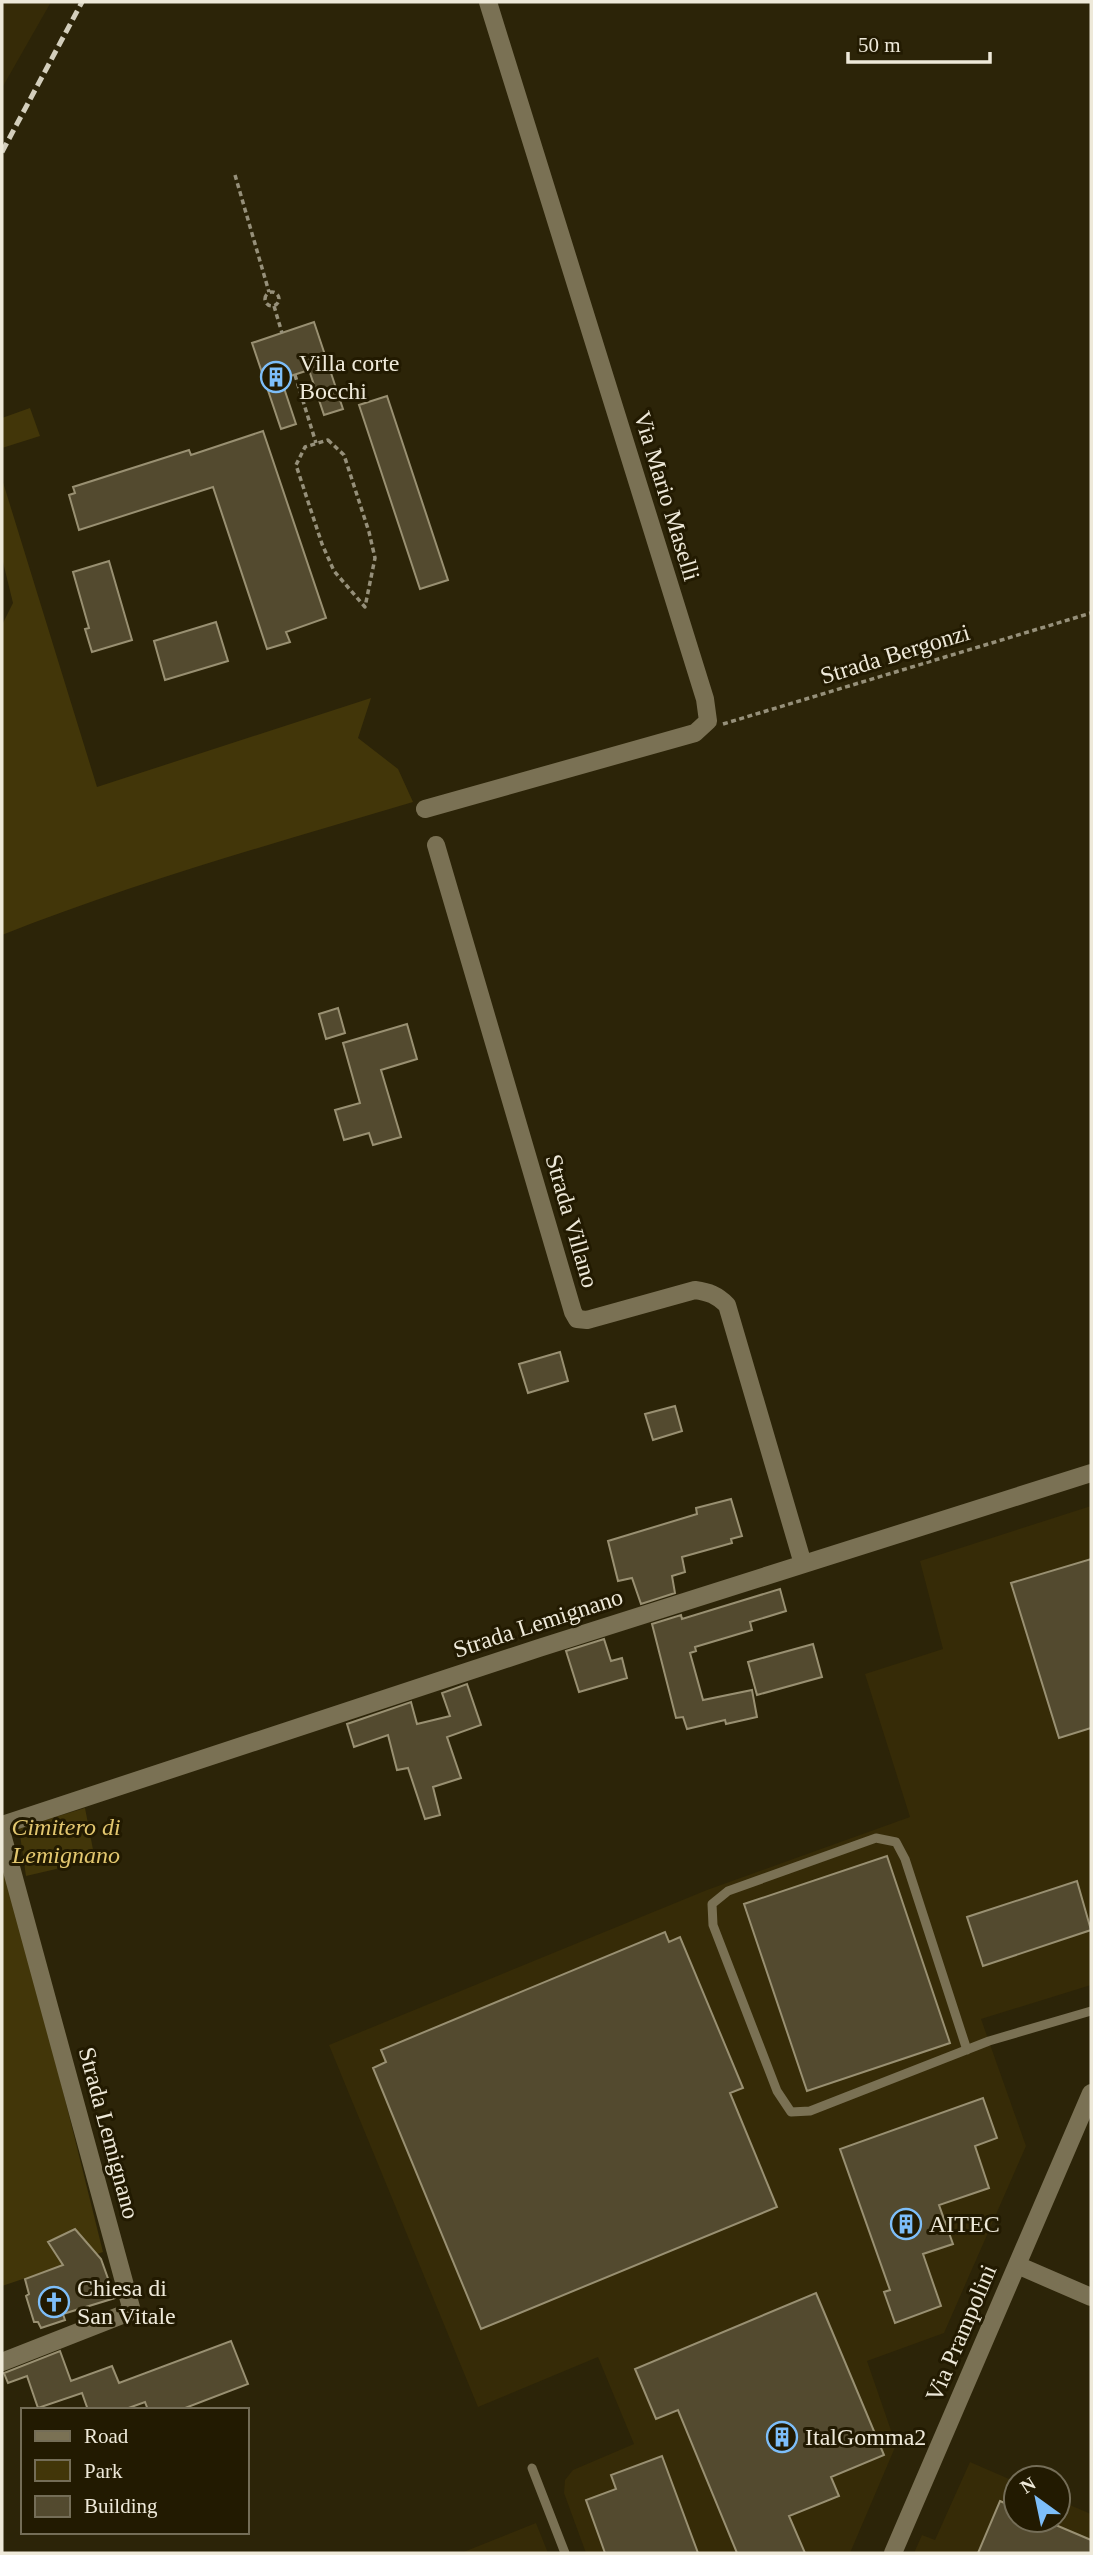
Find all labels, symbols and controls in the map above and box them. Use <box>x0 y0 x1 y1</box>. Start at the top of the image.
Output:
scale bar <box>848 21 990 65</box>
text: 50 m <box>858 33 901 57</box>
place label: Villa corte Bocchi <box>299 350 400 404</box>
building icon: Villa corte Bocchi <box>259 360 293 394</box>
street label: Via Mario Maselli <box>629 408 705 584</box>
street label: Strada Bergonzi <box>817 619 973 689</box>
street label: Strada Villano <box>541 1151 603 1291</box>
street label: Strada Lemignano <box>450 1583 626 1663</box>
park label: Cimitero di Lemignano <box>11 1814 121 1868</box>
street label: Strada Lemignano <box>74 2044 144 2222</box>
building icon: AITEC <box>889 2207 923 2241</box>
place label: AITEC <box>929 2211 1000 2237</box>
street label: Via Prampolini <box>921 2260 1002 2405</box>
place label: Chiesa di San Vitale <box>77 2275 176 2329</box>
church icon: Chiesa di San Vitale <box>37 2285 71 2319</box>
legend <box>21 2408 248 2534</box>
building icon: ItalGomma2 <box>765 2420 799 2454</box>
text: Road <box>84 2424 129 2448</box>
place label: ItalGomma2 <box>805 2424 926 2450</box>
text: Park <box>84 2459 123 2483</box>
north arrow <box>1002 2464 1072 2534</box>
text: N <box>1017 2472 1040 2498</box>
text: Building <box>84 2494 158 2518</box>

